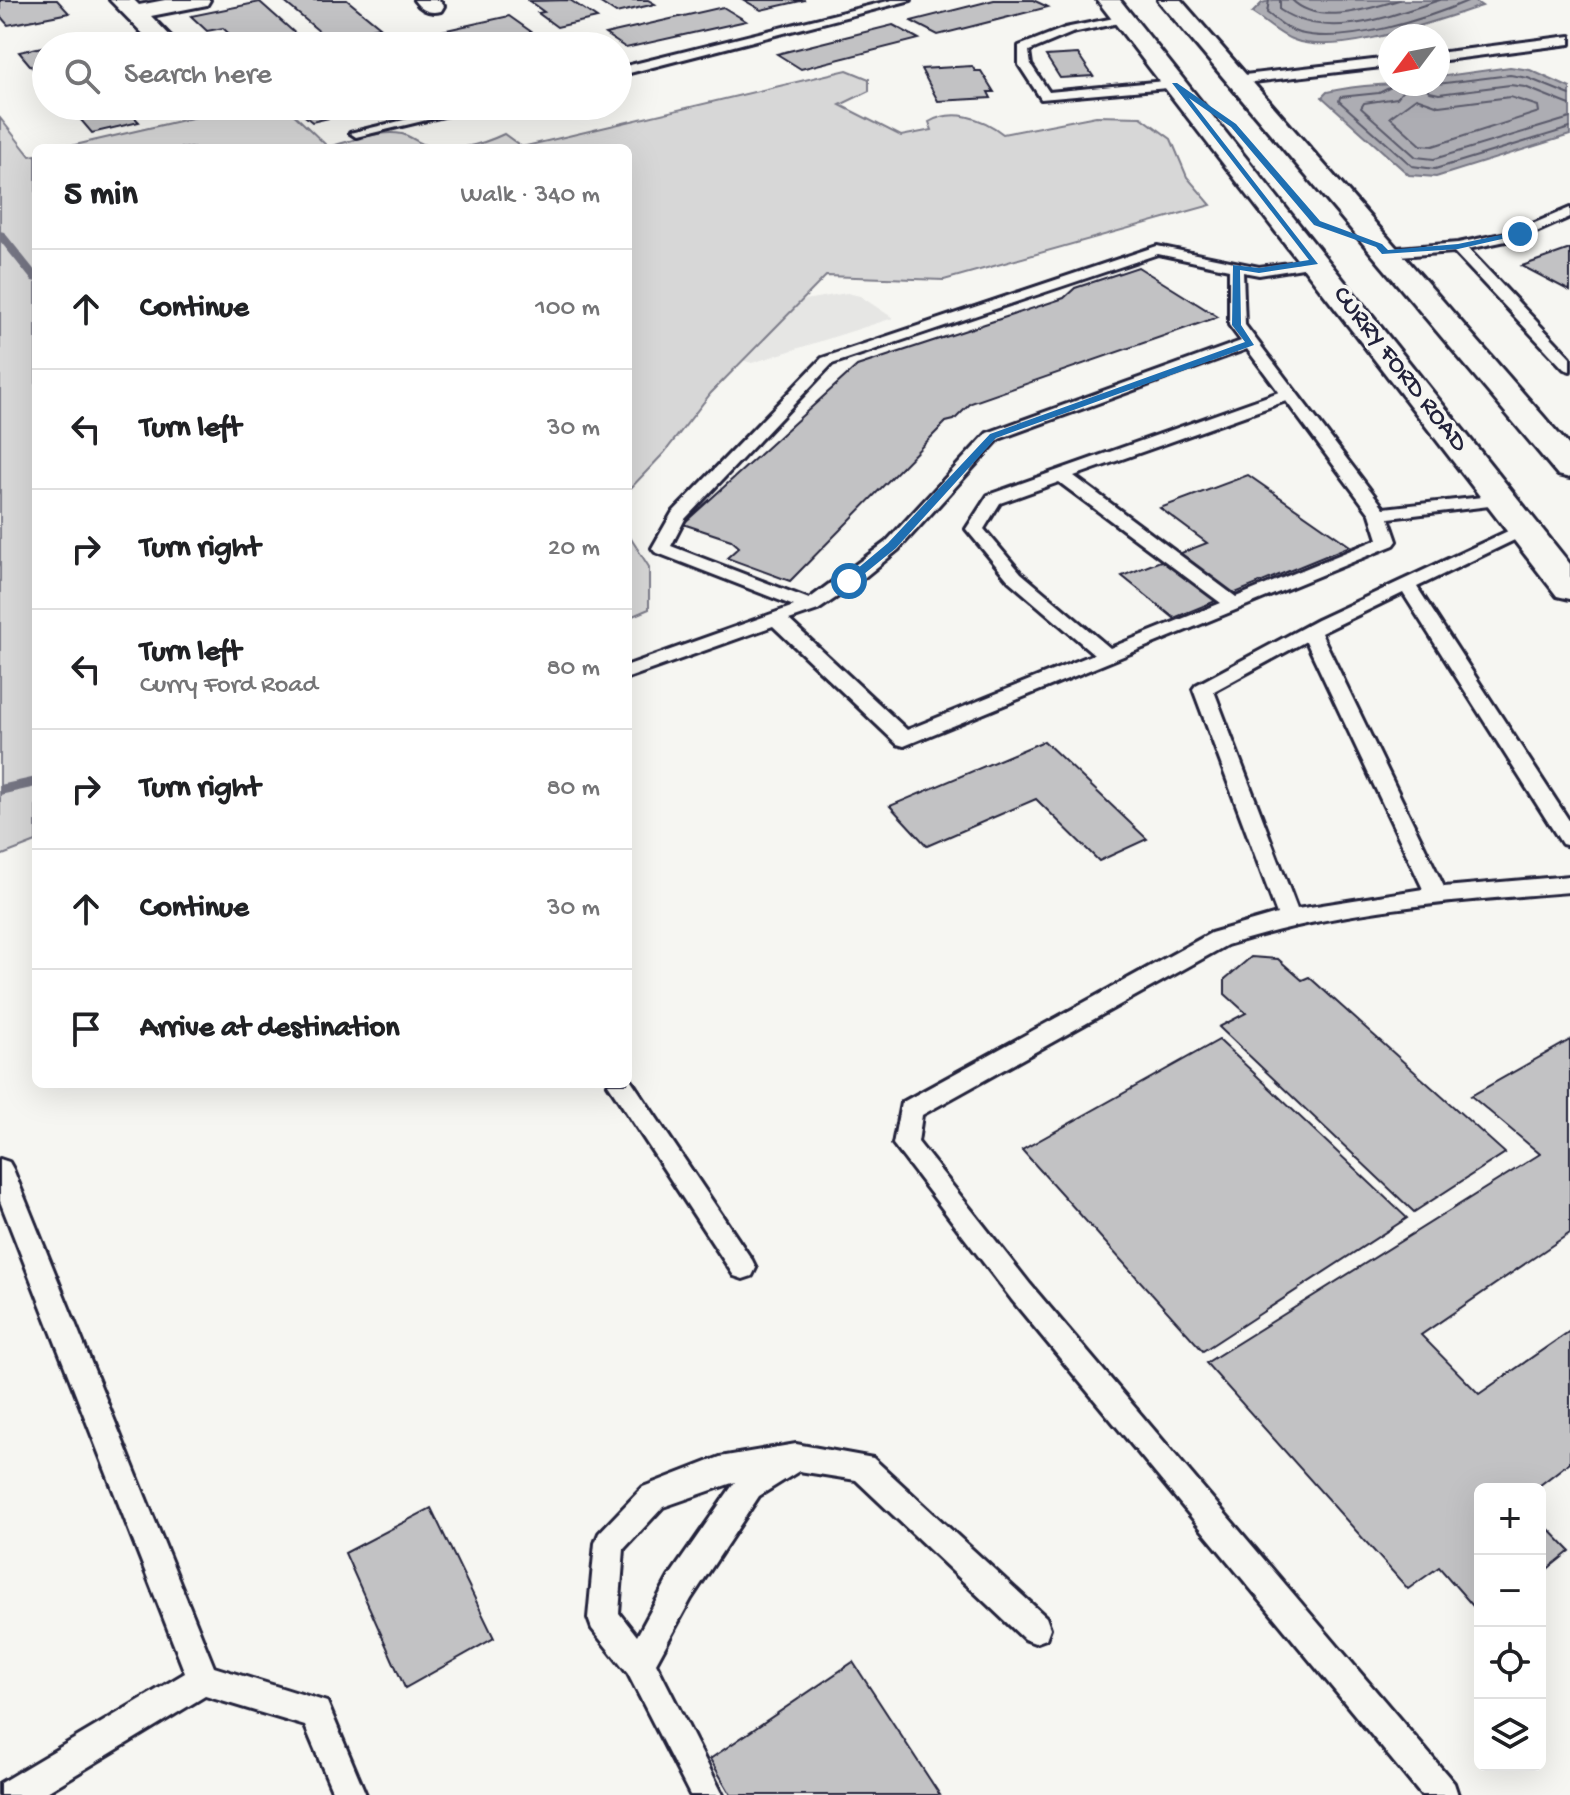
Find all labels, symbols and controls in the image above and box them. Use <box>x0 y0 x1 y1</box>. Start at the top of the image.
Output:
north arrow <box>1378 24 1450 96</box>
search box <box>32 32 632 120</box>
icon: search <box>60 54 104 98</box>
text: Search here <box>124 59 272 94</box>
text: 5 min <box>64 176 138 216</box>
text: Walk · 340 m <box>460 181 600 212</box>
route end <box>1502 216 1538 252</box>
street label: CURRY FORD ROAD <box>1325 281 1473 459</box>
icon: ahead <box>64 287 108 331</box>
text: Continue <box>140 292 249 327</box>
text: 100 m <box>535 294 600 325</box>
icon: left <box>64 407 108 451</box>
text: Turn left <box>140 412 241 447</box>
text: 30 m <box>547 414 600 445</box>
icon: right <box>64 527 108 571</box>
text: Turn right <box>140 532 260 567</box>
text: 20 m <box>548 534 600 565</box>
route start <box>831 563 867 599</box>
text: Turn left <box>140 636 241 671</box>
icon: left <box>64 647 108 691</box>
text: 80 m <box>546 654 600 685</box>
text: Curry Ford Road <box>140 671 318 702</box>
icon: right <box>64 767 108 811</box>
text: Turn right <box>140 772 260 807</box>
text: 80 m <box>546 774 600 805</box>
icon: ahead <box>64 887 108 931</box>
text: Continue <box>140 892 249 927</box>
text: 30 m <box>547 894 600 925</box>
icon: arrive <box>64 1007 108 1051</box>
text: Arrive at destination <box>140 1012 400 1047</box>
map controls <box>1474 1483 1546 1771</box>
button: + <box>1474 1483 1546 1555</box>
button: − <box>1474 1555 1546 1627</box>
button: locate <box>1474 1627 1546 1699</box>
button: layers <box>1474 1699 1546 1771</box>

